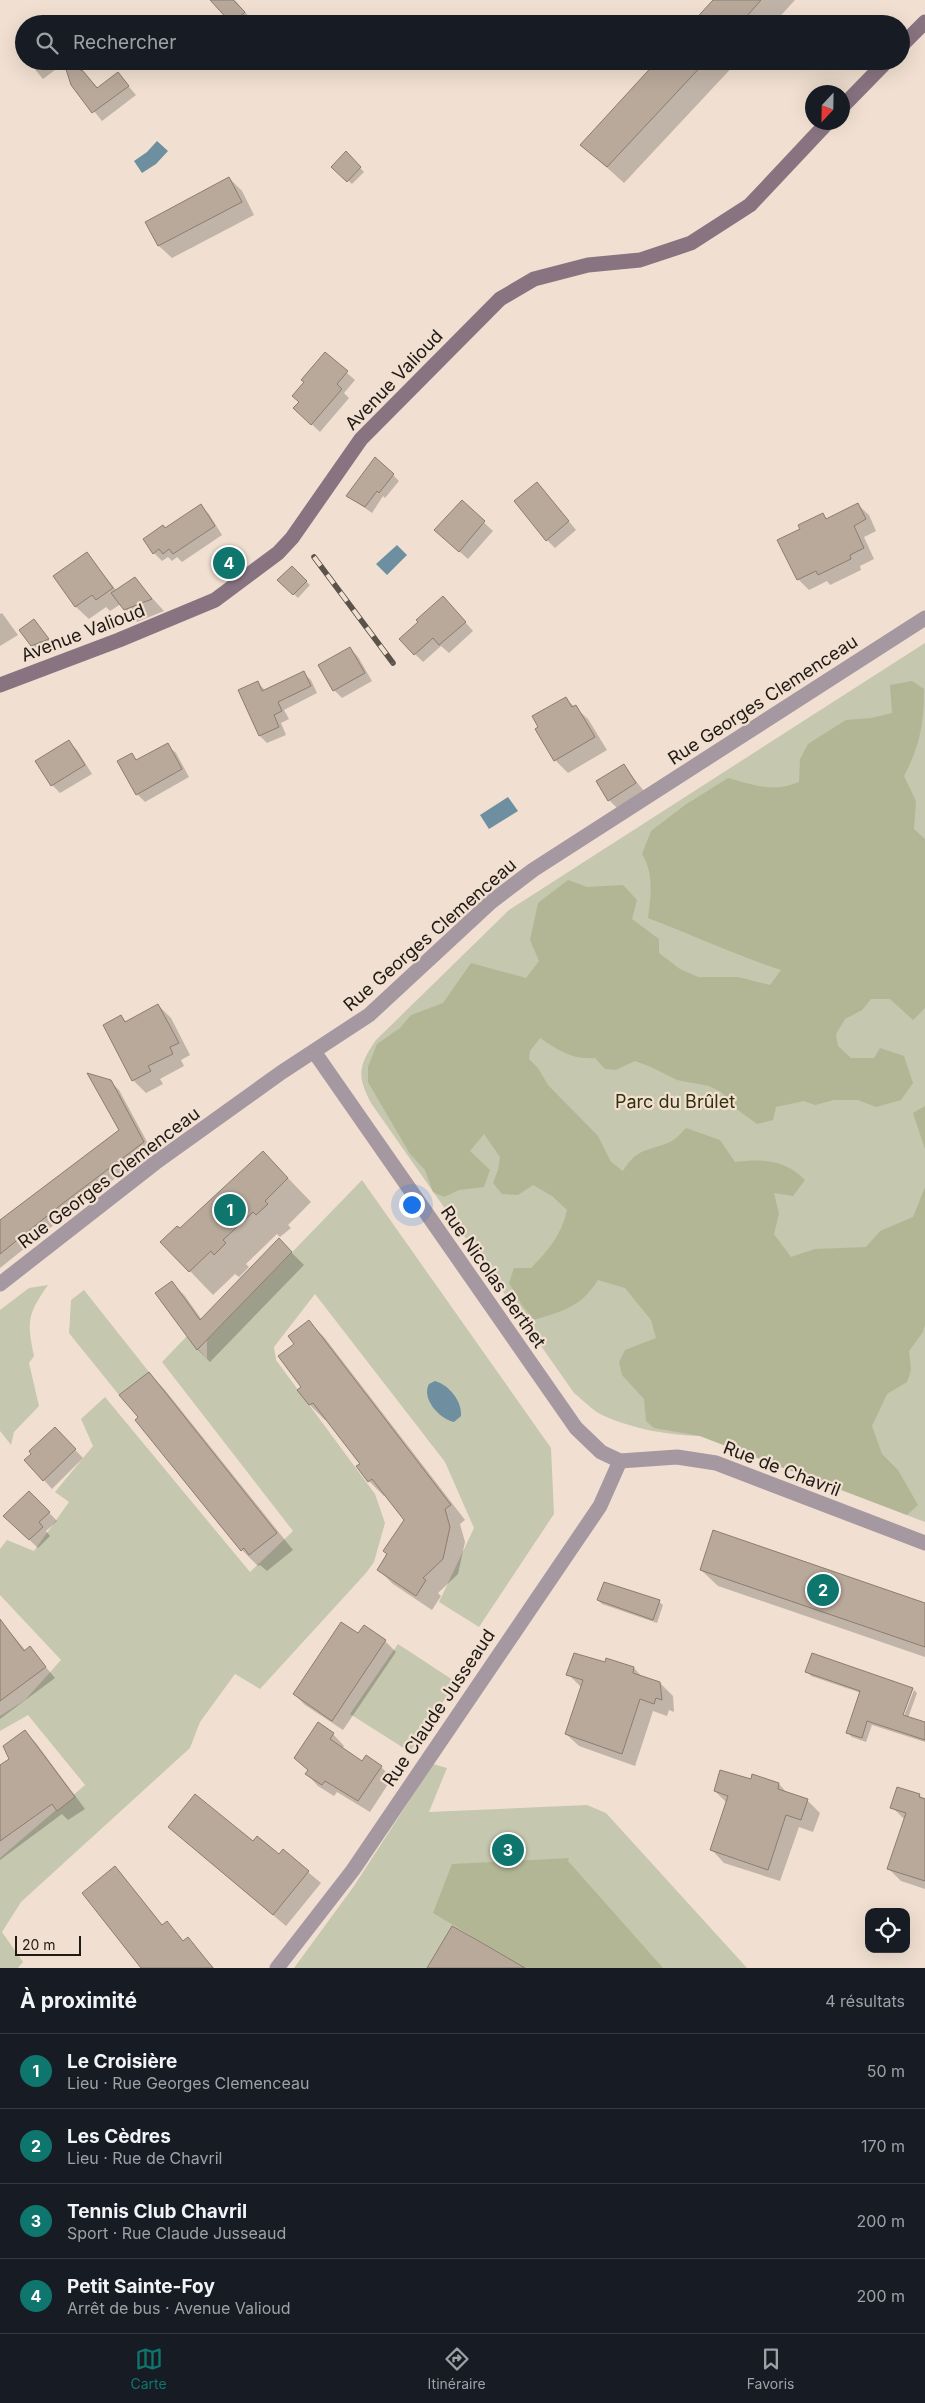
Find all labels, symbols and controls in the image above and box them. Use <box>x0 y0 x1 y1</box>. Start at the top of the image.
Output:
search box <box>15 15 910 70</box>
icon: search <box>33 29 61 57</box>
text: Rechercher <box>73 31 176 54</box>
north arrow <box>805 85 850 130</box>
street label: Avenue Valioud <box>341 325 447 434</box>
pin: 4 <box>213 544 245 582</box>
street label: Avenue Valioud <box>18 599 148 666</box>
street label: Rue Georges Clemenceau <box>664 630 861 769</box>
street label: Rue Georges Clemenceau <box>339 854 520 1015</box>
park label: Parc du Brûlet <box>615 1091 735 1112</box>
street label: Rue Georges Clemenceau <box>14 1103 204 1253</box>
pin: 1 <box>214 1191 246 1229</box>
your location <box>399 1192 425 1218</box>
street label: Rue Nicolas Berthet <box>437 1202 550 1352</box>
street label: Rue de Chavril <box>721 1437 844 1501</box>
pin: 2 <box>807 1571 839 1609</box>
street label: Rue Claude Jusseaud <box>378 1625 499 1790</box>
pin: 3 <box>492 1831 524 1869</box>
map controls <box>865 1908 910 1953</box>
button: locate <box>865 1908 910 1953</box>
scale bar <box>15 1933 81 1956</box>
text: 20 m <box>22 1936 56 1953</box>
text: À proximité <box>20 1988 137 2013</box>
text: 4 résultats <box>825 1991 905 2011</box>
text: Le Croisière <box>67 2050 177 2073</box>
text: 1 <box>33 2061 39 2081</box>
text: 50 m <box>867 2061 905 2081</box>
text: Lieu · Rue Georges Clemenceau <box>67 2073 309 2093</box>
text: Les Cèdres <box>67 2125 171 2148</box>
text: 2 <box>31 2136 41 2156</box>
text: 170 m <box>861 2136 905 2156</box>
text: Lieu · Rue de Chavril <box>67 2148 222 2168</box>
text: Tennis Club Chavril <box>67 2200 247 2223</box>
text: 3 <box>31 2211 41 2231</box>
text: 200 m <box>857 2211 905 2231</box>
text: Sport · Rue Claude Jusseaud <box>67 2223 286 2243</box>
text: Petit Sainte-Foy <box>67 2275 215 2298</box>
text: 4 <box>31 2286 41 2306</box>
text: 200 m <box>857 2286 905 2306</box>
text: Arrêt de bus · Avenue Valioud <box>67 2298 291 2318</box>
tab: Carte <box>130 2345 167 2392</box>
tab: Itinéraire <box>428 2345 486 2392</box>
tab: Favoris <box>747 2345 795 2392</box>

